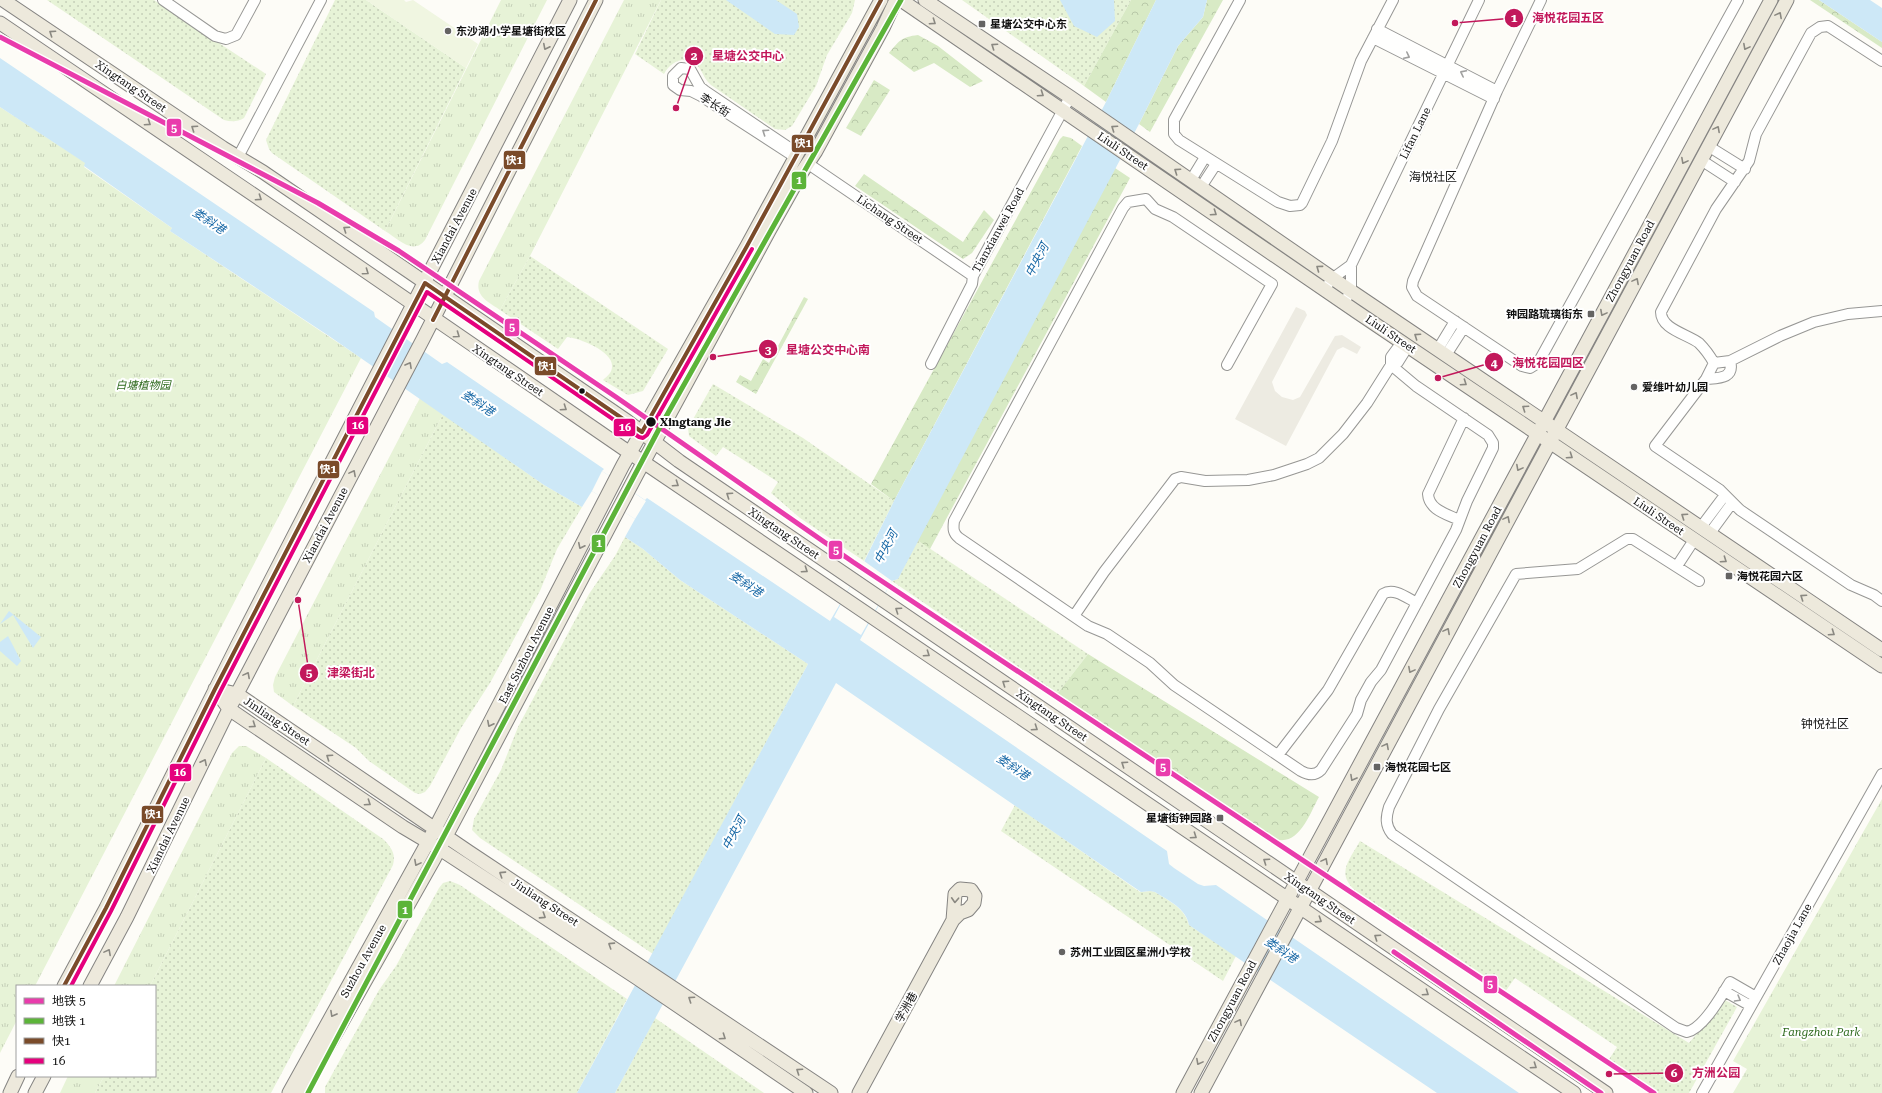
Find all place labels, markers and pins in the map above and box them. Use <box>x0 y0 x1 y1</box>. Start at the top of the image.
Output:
callout: 海悦花园五区 <box>1504 6 1612 30</box>
place label: 星塘公交中心东 <box>990 18 1067 31</box>
marker: 星塘公交中心东 <box>977 19 987 29</box>
place label: 东沙湖小学星塘街校区 <box>456 25 566 38</box>
marker: 东沙湖小学星塘街校区 <box>443 26 453 36</box>
callout: 星塘公交中心 <box>684 44 792 68</box>
place label: 钟园路琉璃街东 <box>1506 308 1583 321</box>
marker: 钟园路琉璃街东 <box>1586 309 1596 319</box>
callout: 星塘公交中心南 <box>758 337 878 361</box>
callout: 海悦花园四区 <box>1484 350 1592 374</box>
place label: 爱维叶幼儿园 <box>1642 381 1708 394</box>
marker: 爱维叶幼儿园 <box>1629 382 1639 392</box>
unlabelled marker <box>577 386 587 396</box>
marker: Xingtang Jie <box>644 415 658 429</box>
place label: Xingtang Jie <box>660 416 731 429</box>
place label: 海悦花园六区 <box>1737 570 1803 583</box>
marker: 海悦花园六区 <box>1724 571 1734 581</box>
callout: 津梁街北 <box>299 661 383 685</box>
place label: 海悦花园七区 <box>1385 761 1451 774</box>
marker: 海悦花园七区 <box>1372 762 1382 772</box>
place label: 星塘街钟园路 <box>1146 812 1213 825</box>
marker: 星塘街钟园路 <box>1215 813 1225 823</box>
place label: 苏州工业园区星洲小学校 <box>1070 946 1191 959</box>
marker: 苏州工业园区星洲小学校 <box>1057 947 1067 957</box>
callout: 方洲公园 <box>1664 1061 1748 1085</box>

